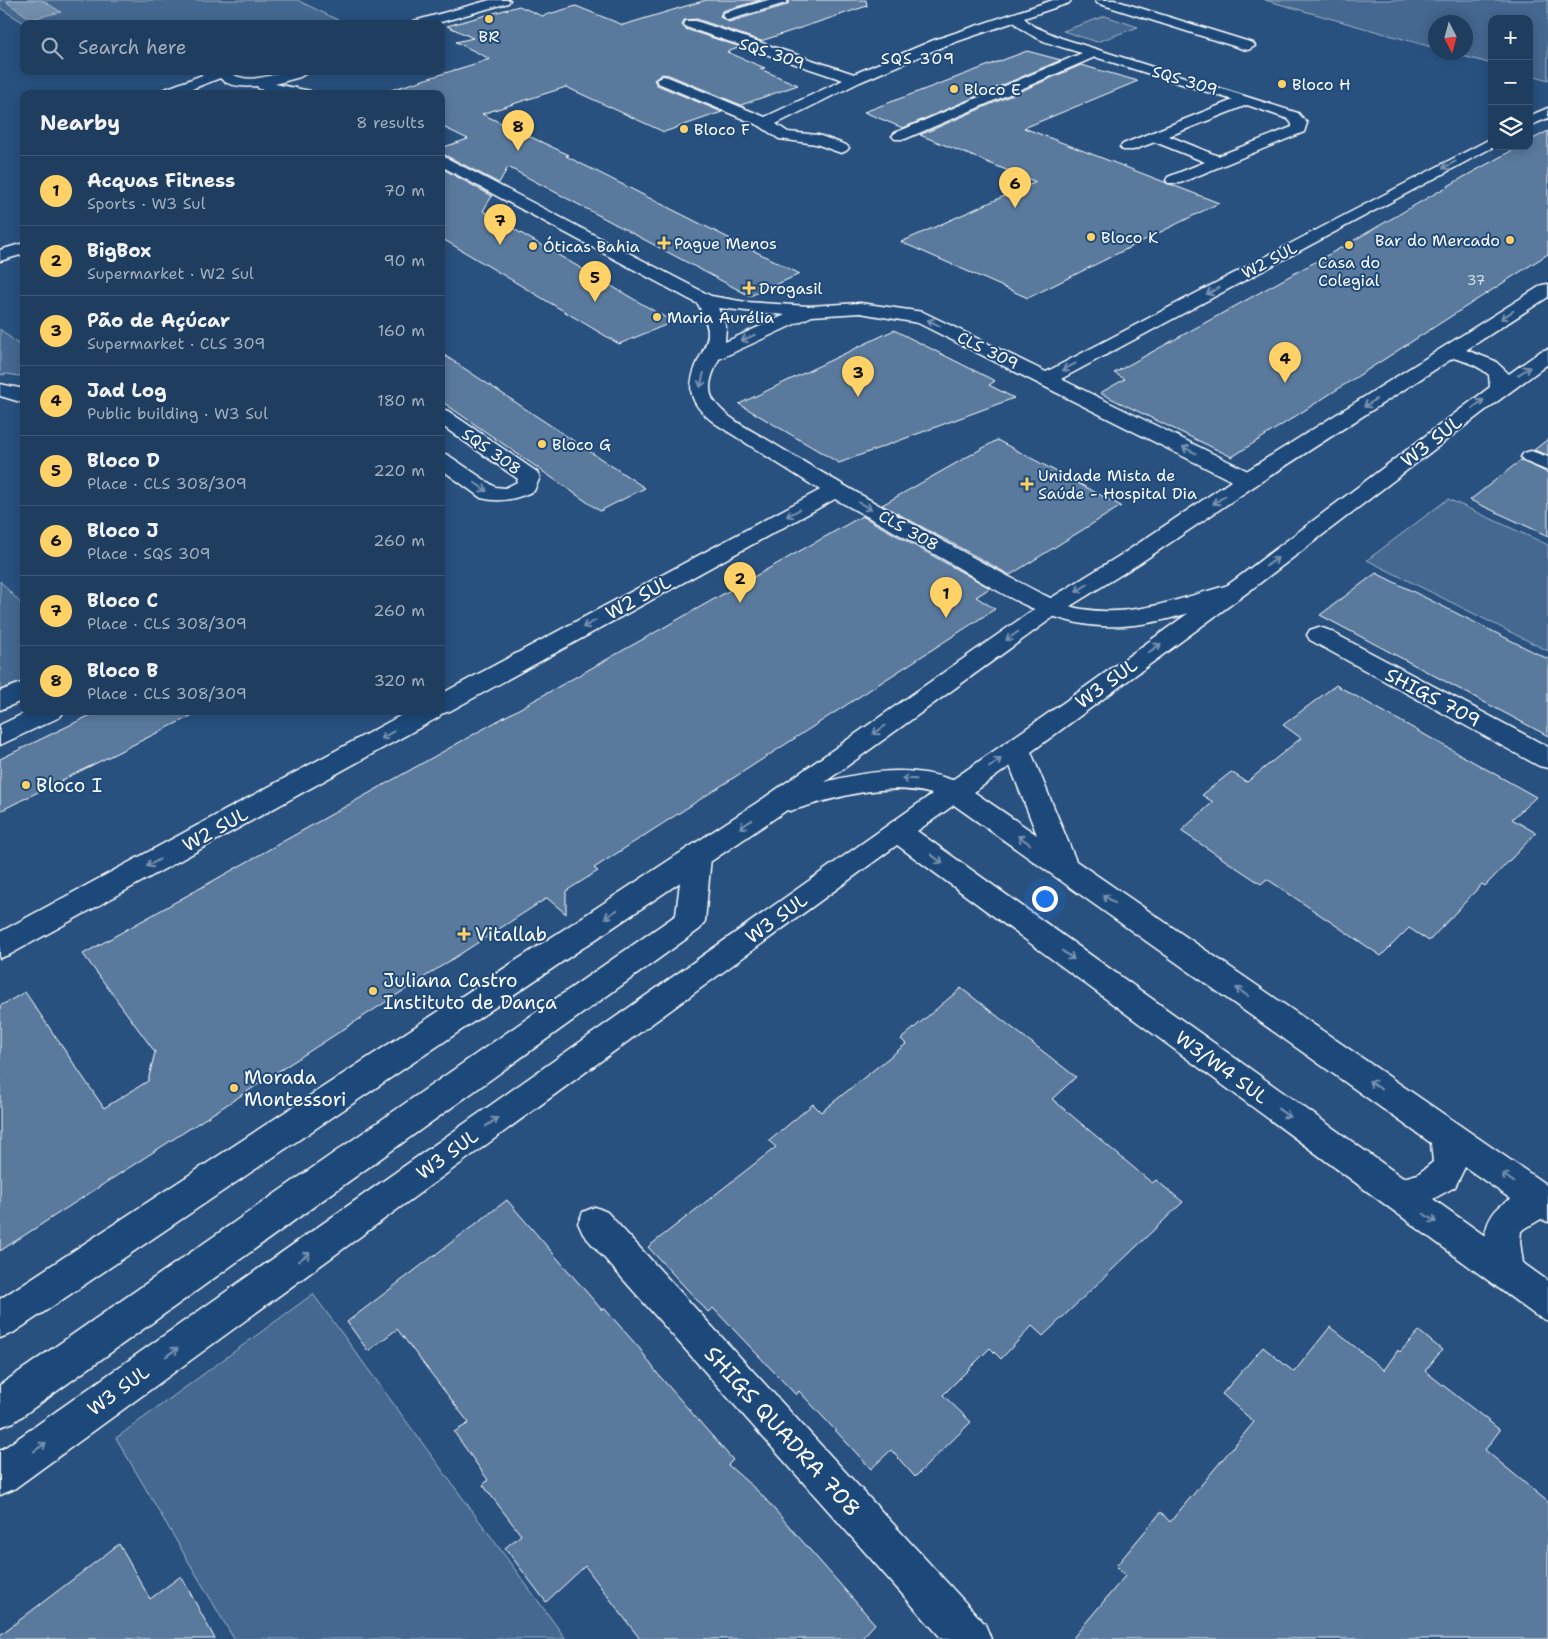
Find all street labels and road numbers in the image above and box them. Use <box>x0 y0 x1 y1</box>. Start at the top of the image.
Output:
street label: SQS 309 <box>737 33 807 74</box>
street label: SQS 309 <box>1150 61 1220 100</box>
street label: W2 SUL <box>1238 237 1301 284</box>
street label: CLS 309 <box>954 327 1022 374</box>
street label: W3 SUL <box>1396 410 1467 473</box>
street label: SQS 308 <box>458 423 525 479</box>
street label: CLS 308 <box>875 505 943 556</box>
street label: W2 SUL <box>601 569 675 626</box>
street label: W3 SUL <box>1070 652 1142 714</box>
street label: SHIGS 709 <box>1381 662 1485 733</box>
street label: W2 SUL <box>178 801 252 858</box>
street label: W3 SUL <box>740 887 812 949</box>
street label: W3/W4 SUL <box>1170 1025 1273 1110</box>
street label: W3 SUL <box>411 1123 483 1185</box>
street label: SHIGS QUADRA 708 <box>698 1340 867 1523</box>
street label: W3 SUL <box>82 1359 154 1421</box>

